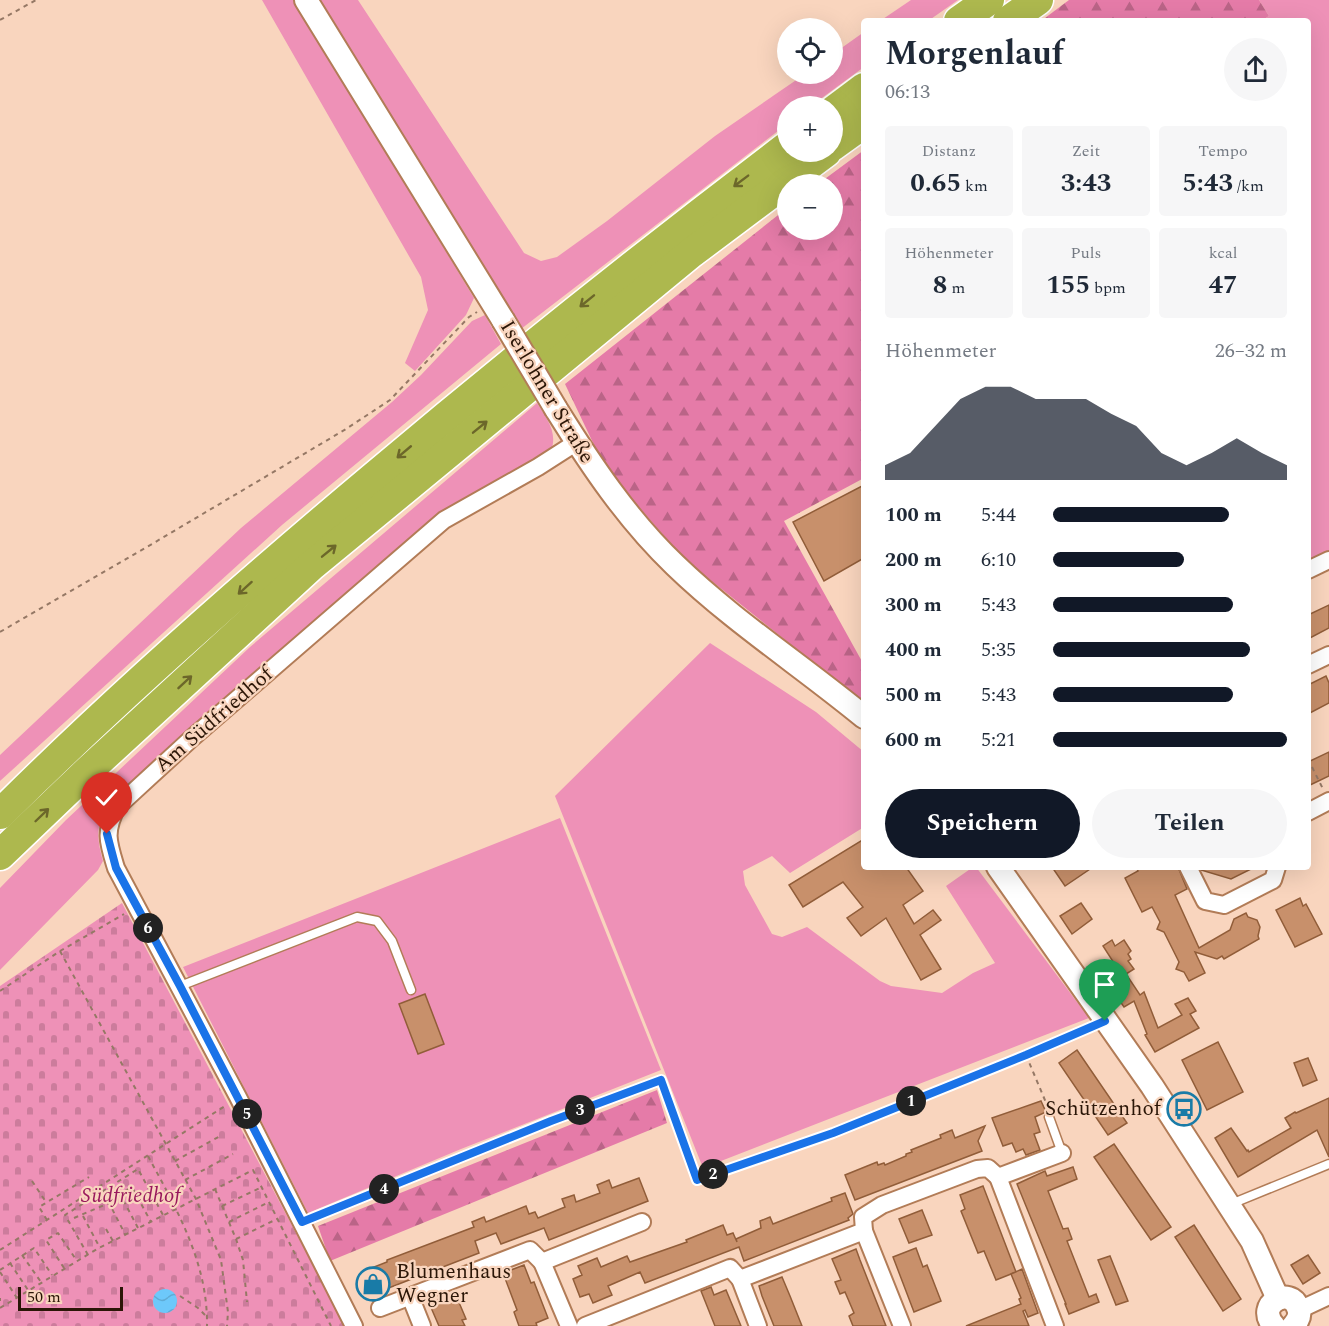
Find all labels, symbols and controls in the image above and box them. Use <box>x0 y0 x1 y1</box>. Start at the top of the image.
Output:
map controls <box>777 18 843 240</box>
button: locate <box>777 18 843 84</box>
text: Morgenlauf <box>885 29 1064 79</box>
button: share <box>1224 38 1287 101</box>
text: 06:13 <box>885 77 930 107</box>
button: + <box>777 96 843 162</box>
text: Distanz <box>922 139 976 163</box>
text: Zeit <box>1072 139 1100 163</box>
text: Tempo <box>1198 139 1248 163</box>
text: 0.65 <box>910 163 961 203</box>
text: 3:43 <box>1061 163 1111 203</box>
text: 5:43 <box>1182 163 1233 203</box>
button: − <box>777 174 843 240</box>
text: km <box>961 174 988 198</box>
text: /km <box>1233 174 1264 198</box>
one-way arrow <box>733 175 749 188</box>
text: Höhenmeter <box>904 241 994 265</box>
text: Puls <box>1071 241 1101 265</box>
text: kcal <box>1209 241 1237 265</box>
text: 8 <box>933 265 947 305</box>
text: 155 <box>1046 265 1090 305</box>
text: 47 <box>1208 265 1238 305</box>
text: m <box>947 276 965 300</box>
text: bpm <box>1090 276 1126 300</box>
one-way arrow <box>579 295 595 308</box>
street label: Iserlohner Straße <box>492 314 602 470</box>
text: Höhenmeter <box>885 336 997 366</box>
text: 26–32 m <box>1215 336 1287 366</box>
one-way arrow <box>472 420 487 434</box>
one-way arrow <box>396 445 412 458</box>
text: 100 m <box>885 500 942 530</box>
text: 5:44 <box>981 500 1016 530</box>
one-way arrow <box>321 544 336 558</box>
text: 200 m <box>885 545 942 575</box>
text: 6:10 <box>981 545 1016 575</box>
one-way arrow <box>237 581 252 595</box>
text: 300 m <box>885 590 942 620</box>
text: 5:43 <box>981 590 1016 620</box>
text: 400 m <box>885 635 942 665</box>
text: 5:35 <box>981 635 1016 665</box>
street label: Am Südfriedhof <box>147 658 282 781</box>
one-way arrow <box>177 675 192 689</box>
text: 500 m <box>885 680 942 710</box>
text: 5:43 <box>981 680 1016 710</box>
text: 600 m <box>885 725 942 755</box>
text: 5:21 <box>981 725 1016 755</box>
pin <box>81 772 132 834</box>
icon: check <box>90 781 123 814</box>
button: Speichern <box>885 789 1080 858</box>
button: Teilen <box>1092 789 1287 858</box>
one-way arrow <box>35 808 50 822</box>
pin: 6 <box>133 913 163 943</box>
text: 6 <box>144 916 152 940</box>
pin <box>1079 959 1130 1021</box>
icon: arrive <box>1088 968 1121 1001</box>
pin: 1 <box>896 1086 926 1116</box>
text: 1 <box>907 1089 915 1113</box>
bus stop icon: Schützenhof <box>1166 1091 1202 1127</box>
place label: Schützenhof <box>1045 1093 1163 1125</box>
pin: 3 <box>565 1095 595 1125</box>
text: 3 <box>576 1098 584 1122</box>
pin: 5 <box>232 1099 262 1129</box>
text: 5 <box>243 1102 251 1126</box>
pin: 2 <box>698 1159 728 1189</box>
text: 2 <box>709 1162 717 1186</box>
pin: 4 <box>369 1174 399 1204</box>
text: 4 <box>380 1177 388 1201</box>
park label: Südfriedhof <box>81 1180 184 1212</box>
place label: Blumenhaus Wegner <box>396 1256 511 1312</box>
shop icon: Blumenhaus Wegner <box>355 1266 391 1302</box>
scale bar <box>18 1284 123 1312</box>
text: 50 m <box>27 1285 61 1309</box>

